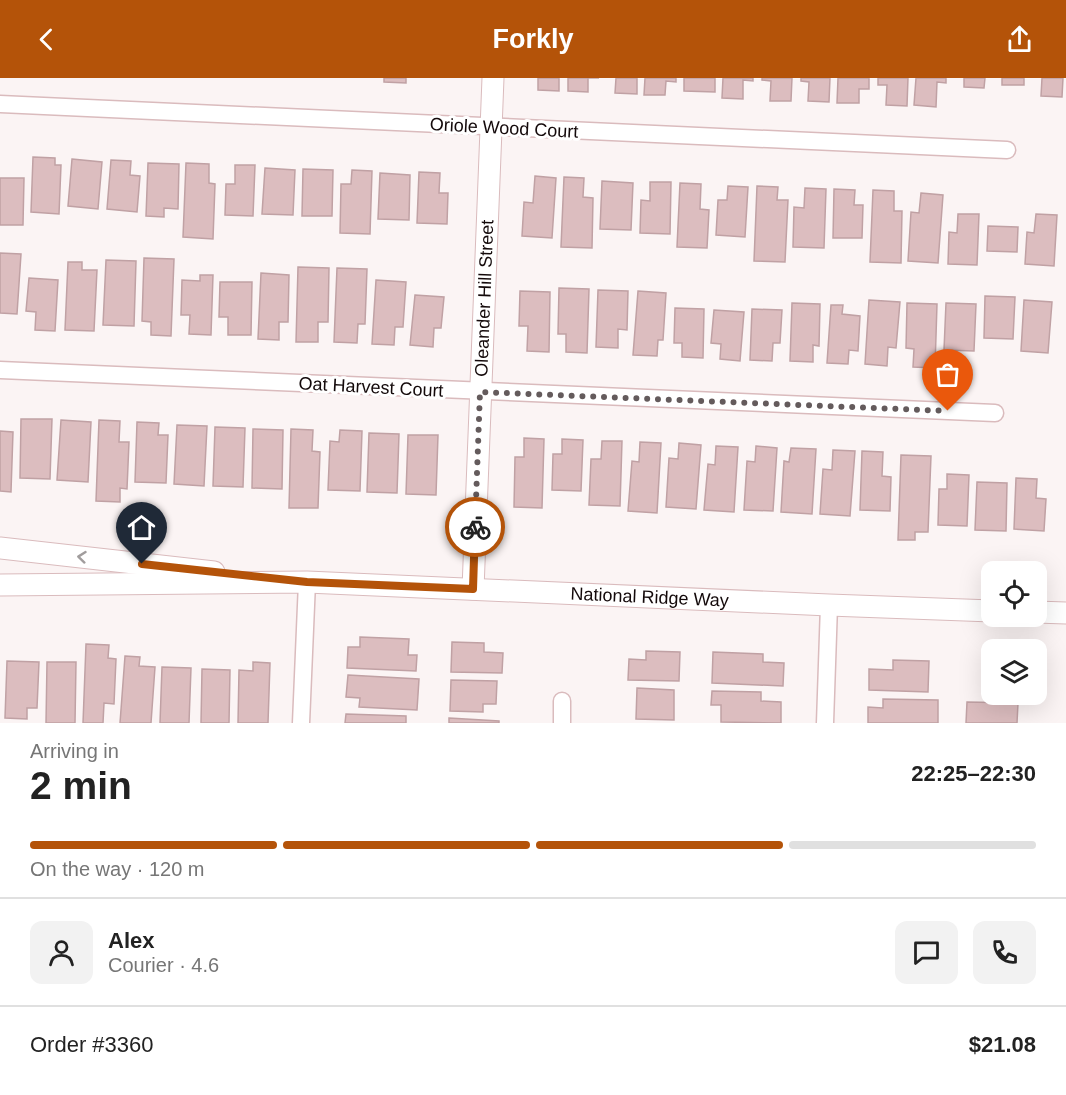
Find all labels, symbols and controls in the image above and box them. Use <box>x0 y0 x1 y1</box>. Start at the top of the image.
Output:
icon: back <box>30 23 63 56</box>
icon: share <box>1003 23 1036 56</box>
text: Forkly <box>492 24 574 54</box>
street label: Oriole Wood Court <box>429 114 579 142</box>
street label: Oleander Hill Street <box>471 219 497 377</box>
pin <box>922 349 973 411</box>
icon: bag <box>931 358 964 391</box>
street label: Oat Harvest Court <box>298 373 444 401</box>
courier <box>445 497 505 557</box>
pin <box>116 502 167 564</box>
icon: home <box>125 511 158 544</box>
icon: bike <box>459 511 492 544</box>
one-way arrow <box>77 552 86 564</box>
map controls <box>981 561 1047 705</box>
button: locate <box>981 561 1047 627</box>
street label: National Ridge Way <box>570 584 729 611</box>
button: layers <box>981 639 1047 705</box>
text: Arriving in <box>30 740 119 762</box>
text: 22:25–22:30 <box>911 761 1036 786</box>
text: 2 min <box>30 764 132 807</box>
text: On the way · 120 m <box>30 858 205 880</box>
button: person <box>30 921 93 984</box>
button: chat <box>895 921 958 984</box>
button: phone <box>973 921 1036 984</box>
text: Alex <box>108 928 154 953</box>
text: Courier · 4.6 <box>108 954 219 976</box>
text: Order #3360 <box>30 1032 154 1057</box>
text: $21.08 <box>969 1032 1036 1057</box>

